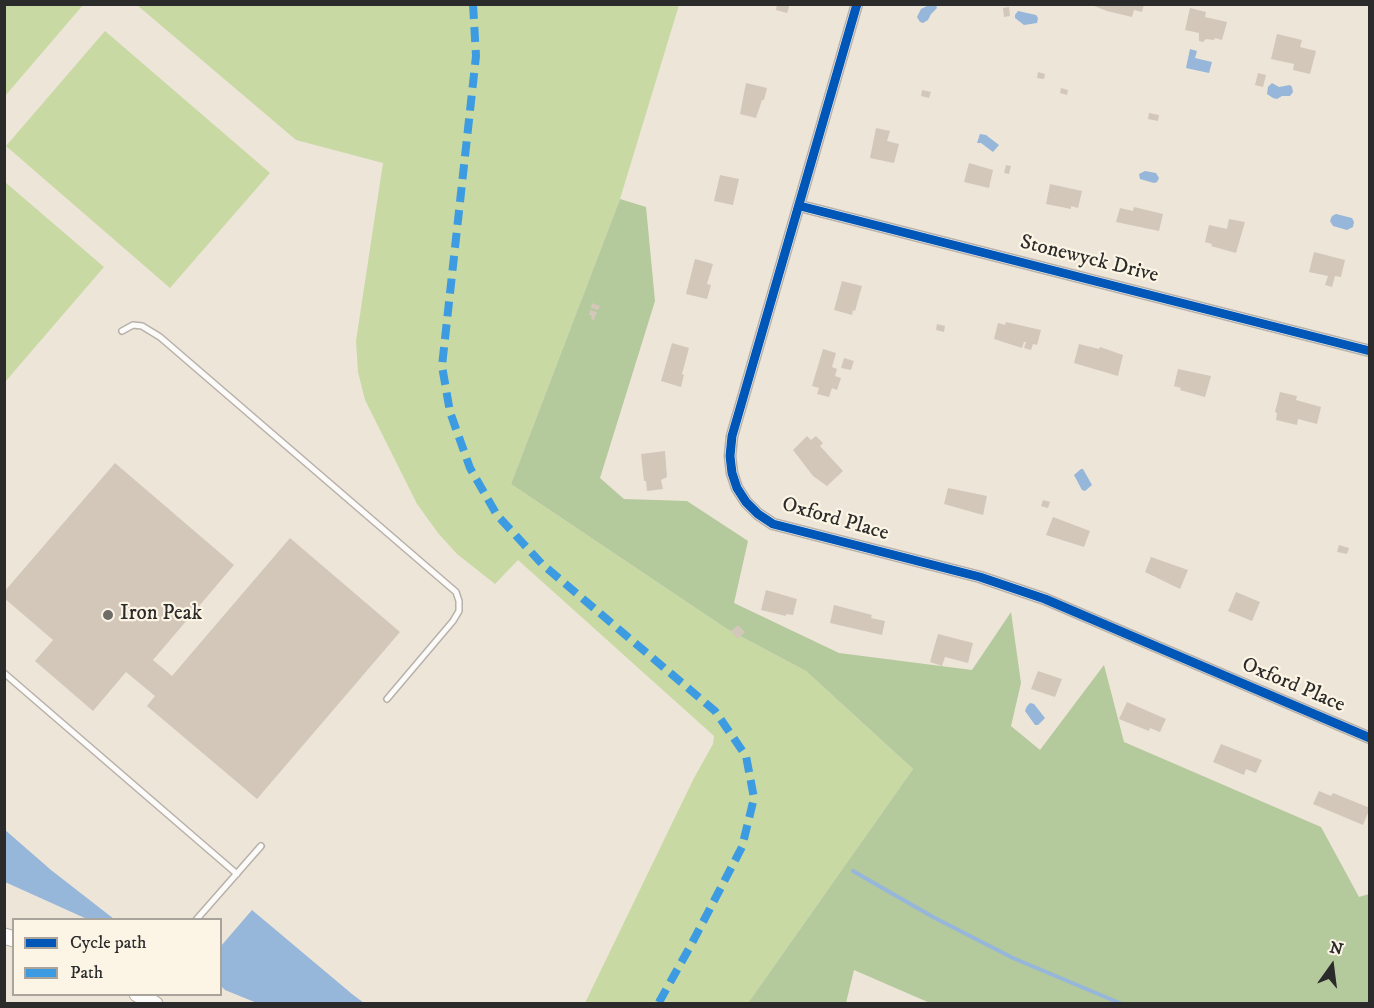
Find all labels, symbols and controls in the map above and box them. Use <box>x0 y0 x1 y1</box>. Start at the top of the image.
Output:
street label: Stonewyck Drive <box>1017 231 1161 289</box>
street label: Oxford Place <box>779 493 891 547</box>
place label: Iron Peak <box>120 602 202 628</box>
marker: Iron Peak <box>101 608 115 622</box>
street label: Oxford Place <box>1238 653 1348 719</box>
legend <box>12 918 222 996</box>
text: Cycle path <box>70 932 147 954</box>
north arrow <box>1302 936 1362 996</box>
text: N <box>1328 937 1345 960</box>
text: Path <box>70 962 103 984</box>

